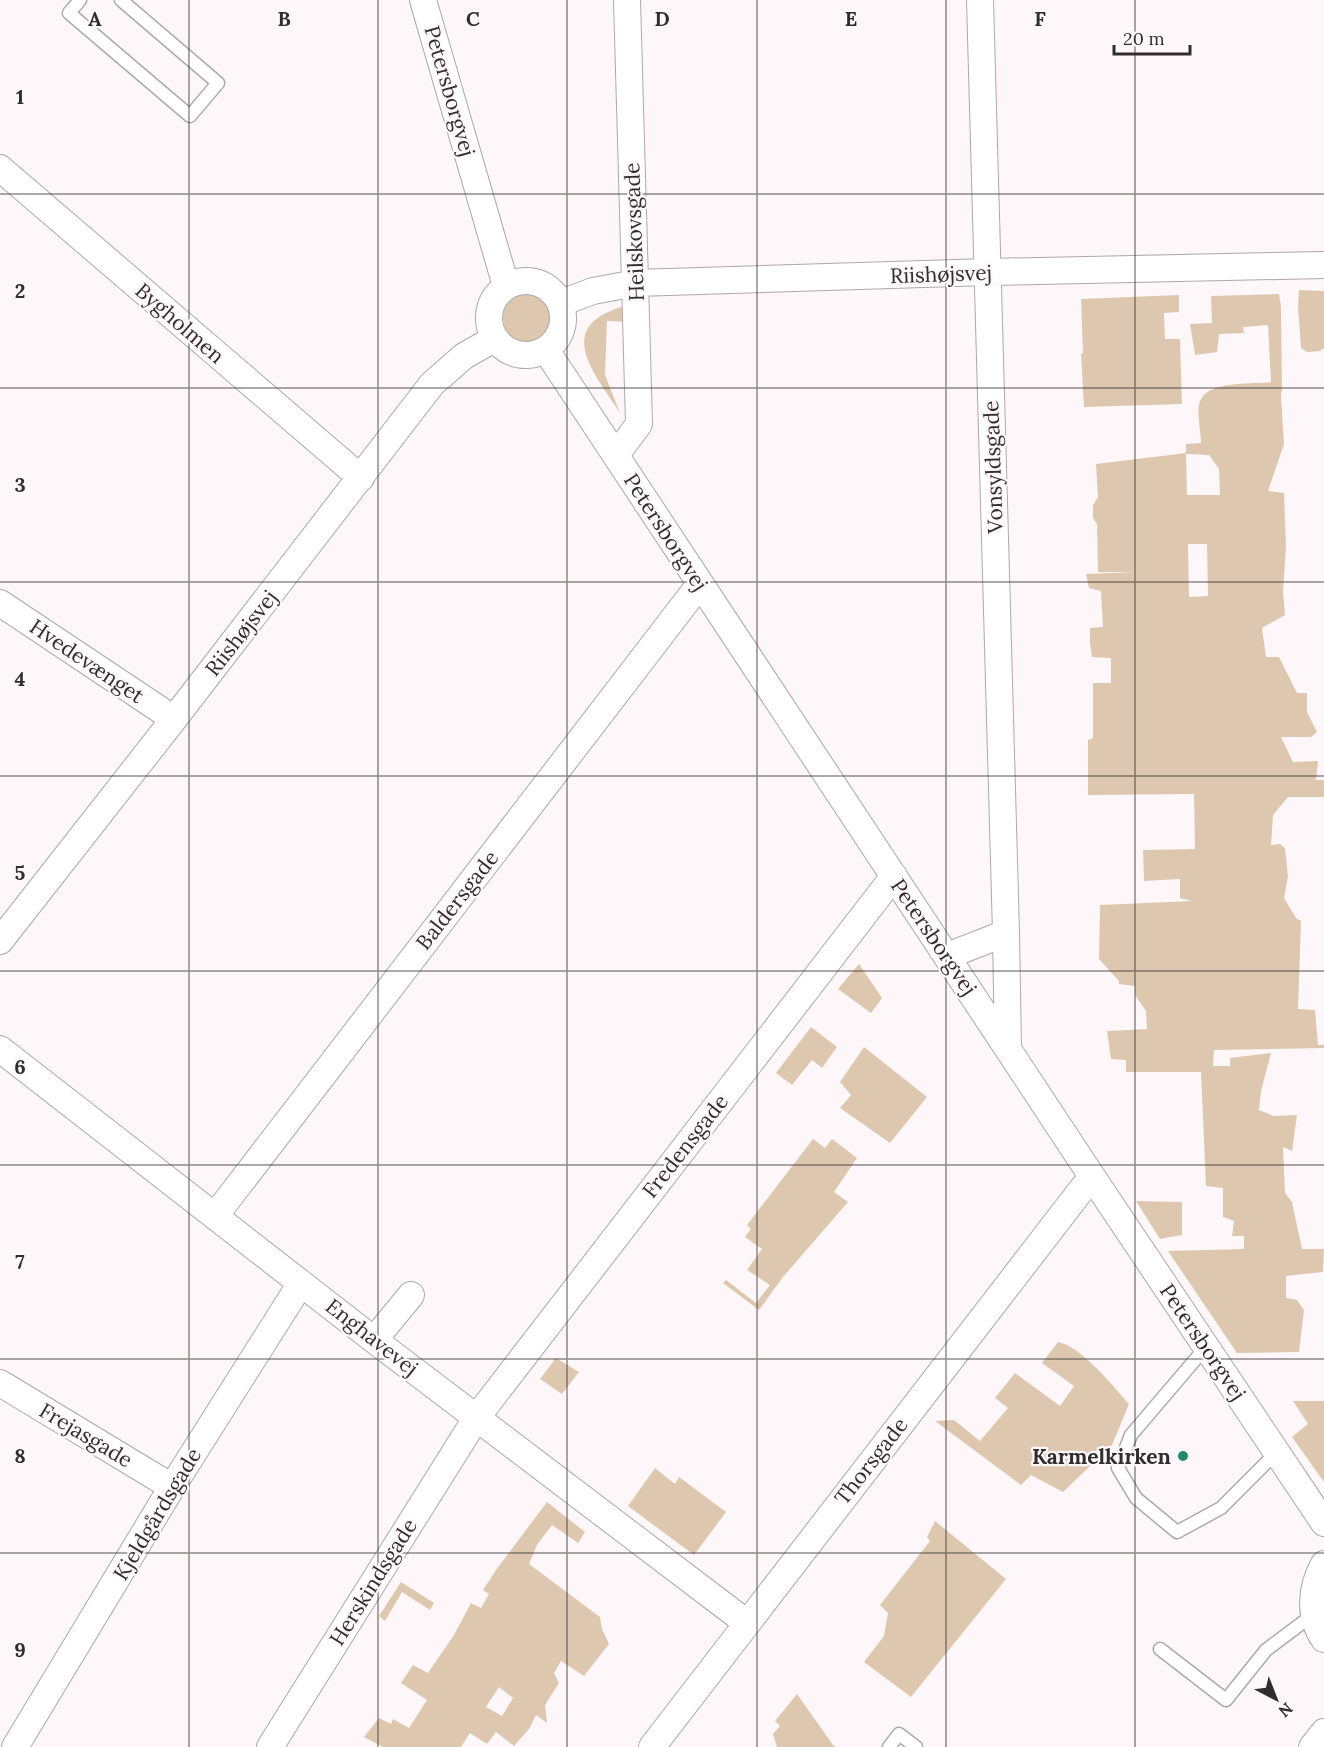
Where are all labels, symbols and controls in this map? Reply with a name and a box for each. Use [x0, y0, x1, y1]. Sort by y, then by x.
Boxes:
text: A [88, 6, 102, 31]
text: B [277, 6, 291, 31]
text: C [466, 6, 480, 31]
text: D [654, 6, 670, 31]
text: E [845, 6, 857, 31]
text: F [1034, 6, 1046, 31]
scale bar [1114, 18, 1190, 56]
street label: Petersborgvej [418, 22, 482, 160]
text: 20 m [1123, 27, 1165, 50]
text: 1 [16, 84, 24, 109]
street label: Heilskovsgade [618, 162, 650, 302]
street label: Riishøjsvej [889, 259, 993, 289]
street label: Bygholmen [130, 277, 230, 369]
text: 2 [15, 278, 25, 303]
street label: Vonsyldsgade [977, 400, 1009, 535]
street label: Petersborgvej [618, 468, 714, 596]
text: 3 [14, 472, 26, 497]
street label: Riishøjsvej [199, 584, 283, 682]
street label: Hvedevænget [25, 613, 150, 710]
text: 4 [15, 666, 26, 691]
street label: Baldersgade [410, 845, 504, 955]
text: 5 [15, 860, 26, 885]
street label: Petersborgvej [885, 874, 983, 1000]
text: 6 [14, 1054, 26, 1079]
street label: Fredensgade [636, 1089, 734, 1203]
text: 7 [15, 1249, 25, 1274]
street label: Petersborgvej [1154, 1279, 1252, 1405]
street label: Enghavevej [320, 1292, 424, 1382]
street label: Frejasgade [34, 1397, 138, 1473]
street label: Thorsgade [828, 1412, 914, 1510]
text: 8 [14, 1443, 26, 1468]
street label: Kjeldgårdsgade [107, 1443, 207, 1585]
place label: Karmelkirken [1032, 1443, 1171, 1470]
marker: Karmelkirken [1176, 1449, 1190, 1463]
street label: Herskindsgade [323, 1513, 423, 1651]
text: 9 [14, 1637, 26, 1662]
north arrow [1246, 1669, 1306, 1729]
text: N [1275, 1699, 1297, 1722]

